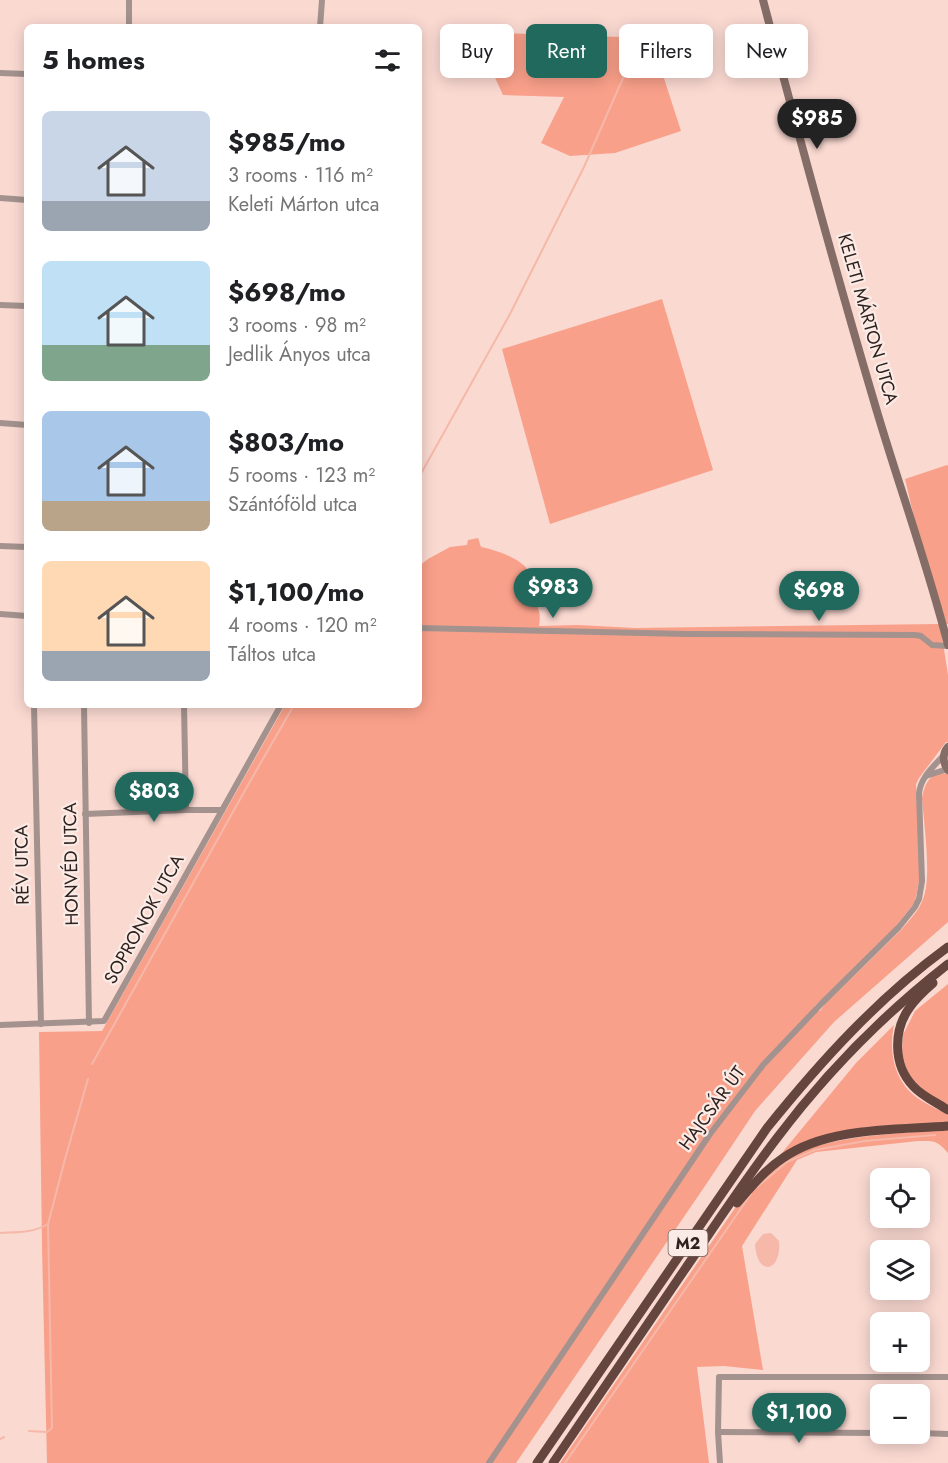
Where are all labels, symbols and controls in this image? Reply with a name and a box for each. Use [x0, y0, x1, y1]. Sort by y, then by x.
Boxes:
chip: Buy [440, 24, 514, 78]
chip: Rent [526, 24, 607, 78]
chip: Filters [619, 24, 713, 78]
chip: New [725, 24, 808, 78]
text: 5 homes [42, 41, 145, 79]
icon: filters [371, 44, 404, 77]
pin: $985 [781, 99, 853, 150]
text: $985 [791, 104, 843, 133]
text: $985/mo [228, 123, 345, 161]
icon: home [90, 135, 162, 207]
text: 3 rooms · 116 m² [228, 161, 373, 190]
text: Keleti Márton utca [228, 190, 379, 219]
street label: KELETI MÁRTON UTCA [831, 231, 905, 408]
text: $698/mo [228, 273, 346, 311]
icon: home [90, 285, 162, 357]
text: 3 rooms · 98 m² [228, 311, 366, 340]
text: Jedlik Ányos utca [228, 340, 371, 369]
text: $803/mo [228, 423, 344, 461]
icon: home [90, 435, 162, 507]
text: 5 rooms · 123 m² [228, 461, 375, 490]
text: Szántóföld utca [228, 490, 357, 519]
pin: $983 [517, 568, 589, 619]
pin: $698 [783, 571, 855, 622]
text: $1,100/mo [228, 573, 364, 611]
text: $983 [528, 573, 578, 602]
text: $698 [793, 576, 845, 605]
icon: home [90, 585, 162, 657]
text: 4 rooms · 120 m² [228, 611, 377, 640]
text: Táltos utca [228, 640, 316, 669]
pin: $803 [118, 772, 190, 823]
text: $803 [129, 777, 179, 806]
street label: HONVÉD UTCA [57, 802, 85, 926]
street label: RÉV UTCA [8, 825, 36, 905]
street label: SOPRONOK UTCA [98, 849, 190, 989]
street label: HAJCSÁR ÚT [673, 1060, 752, 1155]
map controls [870, 1168, 930, 1444]
button: locate [870, 1168, 930, 1228]
road number: M2 [668, 1230, 708, 1256]
button: layers [870, 1240, 930, 1300]
button: + [870, 1312, 930, 1372]
button: − [870, 1384, 930, 1444]
pin: $1,100 [750, 1393, 848, 1444]
text: $1,100 [766, 1398, 832, 1427]

